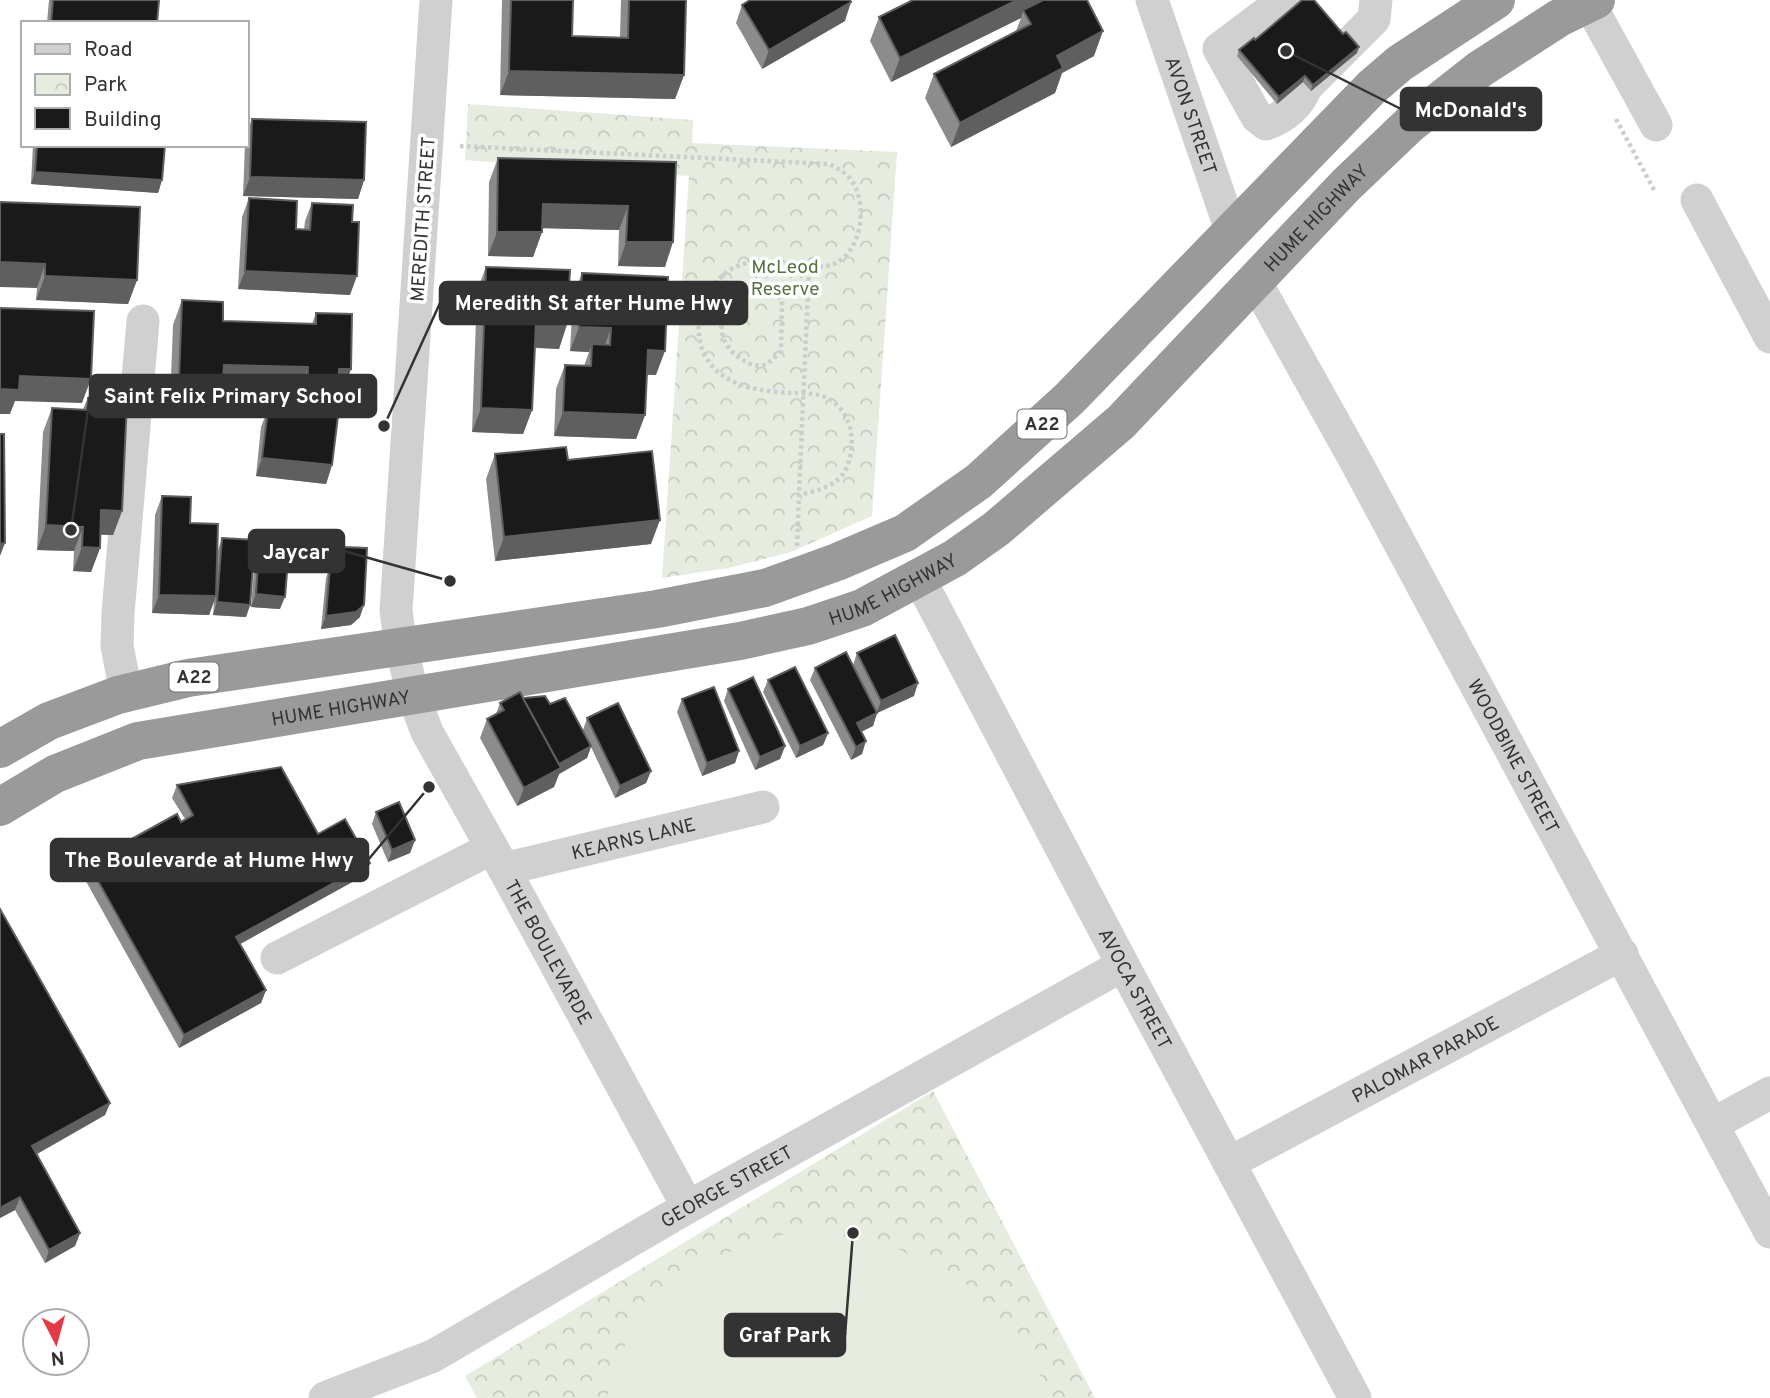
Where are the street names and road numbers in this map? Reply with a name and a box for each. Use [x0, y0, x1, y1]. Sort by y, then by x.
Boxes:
street label: AVON STREET [1158, 54, 1221, 178]
street label: MEREDITH STREET [406, 136, 442, 303]
street label: HUME HIGHWAY [1260, 160, 1374, 278]
road number: A22 [1018, 410, 1066, 438]
street label: HUME HIGHWAY [826, 549, 962, 632]
road number: A22 [170, 662, 218, 692]
street label: WOODBINE STREET [1461, 675, 1564, 838]
street label: HUME HIGHWAY [270, 686, 413, 733]
street label: KEARNS LANE [569, 814, 698, 866]
street label: THE BOULEVARDE [498, 876, 596, 1029]
street label: AVOCA STREET [1092, 925, 1176, 1054]
street label: PALOMAR PARADE [1348, 1012, 1504, 1109]
street label: GEORGE STREET [657, 1141, 798, 1234]

